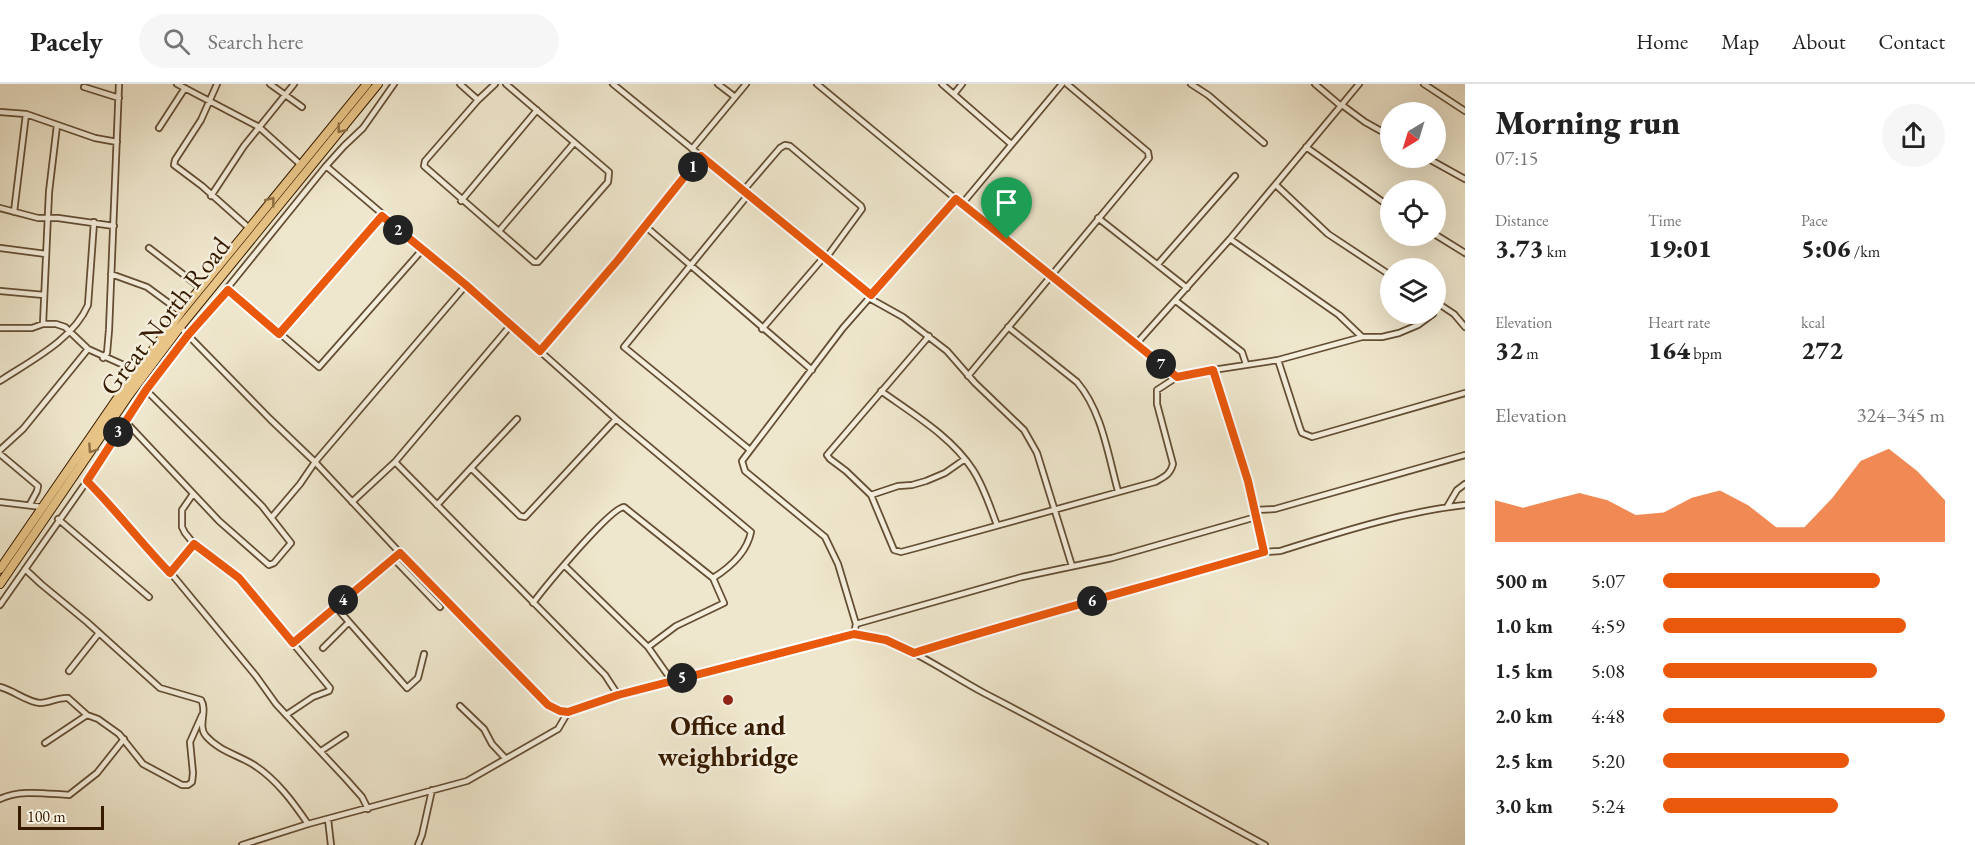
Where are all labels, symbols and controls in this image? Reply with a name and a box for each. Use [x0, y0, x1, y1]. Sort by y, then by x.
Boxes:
search box [139, 14, 559, 68]
text: Pacely [30, 23, 103, 59]
icon: search [160, 25, 193, 58]
text: Search here [208, 27, 303, 56]
text: Home [1636, 28, 1688, 55]
text: Map [1721, 28, 1759, 55]
text: About [1792, 28, 1845, 55]
text: Contact [1878, 28, 1945, 55]
text: Morning run [1495, 101, 1680, 144]
north arrow [1380, 102, 1446, 168]
map controls [1380, 102, 1446, 324]
button: share [1882, 104, 1945, 167]
one-way arrow [337, 122, 348, 133]
text: 07:15 [1495, 145, 1538, 171]
pin: 1 [678, 152, 708, 182]
text: 1 [689, 156, 697, 177]
pin [981, 177, 1032, 239]
button: locate [1380, 180, 1446, 246]
icon: arrive [990, 186, 1023, 219]
one-way arrow [263, 196, 274, 207]
text: Distance [1495, 210, 1548, 231]
text: Time [1648, 210, 1681, 231]
text: Pace [1801, 210, 1828, 231]
pin: 2 [383, 215, 413, 245]
text: 2 [394, 219, 402, 240]
street label: Great North Road [92, 229, 238, 402]
text: 3.73 [1495, 231, 1544, 265]
text: 19:01 [1648, 231, 1712, 265]
text: 5:06 [1801, 231, 1851, 265]
text: km [1544, 241, 1567, 262]
text: /km [1851, 241, 1880, 262]
button: layers [1380, 258, 1446, 324]
text: Elevation [1495, 312, 1553, 333]
text: Heart rate [1648, 312, 1710, 333]
text: kcal [1801, 312, 1825, 333]
text: 32 [1495, 333, 1523, 367]
text: 164 [1648, 333, 1690, 367]
text: 272 [1801, 333, 1843, 367]
text: m [1523, 343, 1539, 364]
text: bpm [1690, 343, 1722, 364]
pin: 7 [1146, 349, 1176, 379]
text: 7 [1157, 353, 1165, 374]
text: Elevation [1495, 402, 1567, 428]
text: 324–345 m [1857, 402, 1945, 428]
pin: 3 [103, 417, 133, 447]
text: 3 [114, 421, 122, 442]
one-way arrow [88, 442, 99, 453]
text: 500 m [1495, 568, 1548, 594]
text: 5:07 [1591, 568, 1625, 594]
pin: 4 [328, 585, 358, 615]
pin: 6 [1077, 586, 1107, 616]
text: 4 [339, 589, 347, 610]
text: 6 [1088, 590, 1096, 611]
text: 1.0 km [1495, 613, 1553, 639]
text: 4:59 [1591, 613, 1625, 639]
text: 1.5 km [1495, 658, 1553, 684]
text: 5:08 [1591, 658, 1625, 684]
pin: 5 [667, 663, 697, 693]
text: 5 [678, 667, 686, 688]
marker: Office and weighbridge [721, 693, 735, 707]
text: 2.0 km [1495, 703, 1553, 729]
text: 4:48 [1591, 703, 1625, 729]
place label: Office and weighbridge [658, 708, 798, 774]
text: 2.5 km [1495, 748, 1553, 774]
text: 5:20 [1591, 748, 1625, 774]
text: 3.0 km [1495, 793, 1553, 819]
text: 5:24 [1591, 793, 1625, 819]
scale bar [18, 803, 104, 830]
text: 100 m [27, 806, 66, 827]

